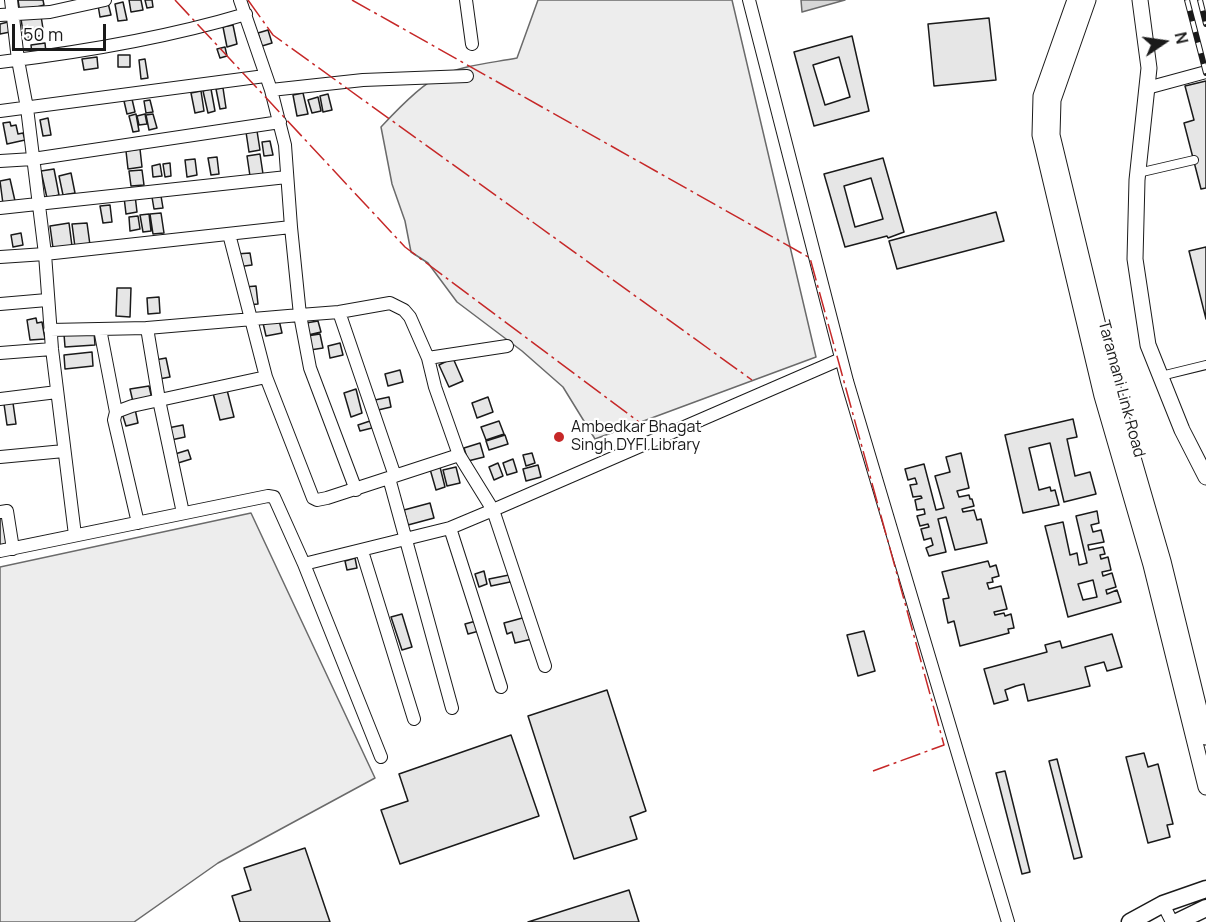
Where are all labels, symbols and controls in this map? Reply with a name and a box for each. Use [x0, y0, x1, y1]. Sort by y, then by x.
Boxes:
scale bar [15, 12, 110, 50]
north arrow [1134, 12, 1194, 72]
text: 50 m [23, 22, 63, 46]
text: N [1170, 30, 1194, 46]
street label: Taramani Link Road [1093, 318, 1149, 460]
place label: Ambedkar Bhagat Singh DYFI Library [571, 418, 702, 456]
marker: Ambedkar Bhagat Singh DYFI Library [552, 430, 566, 444]

